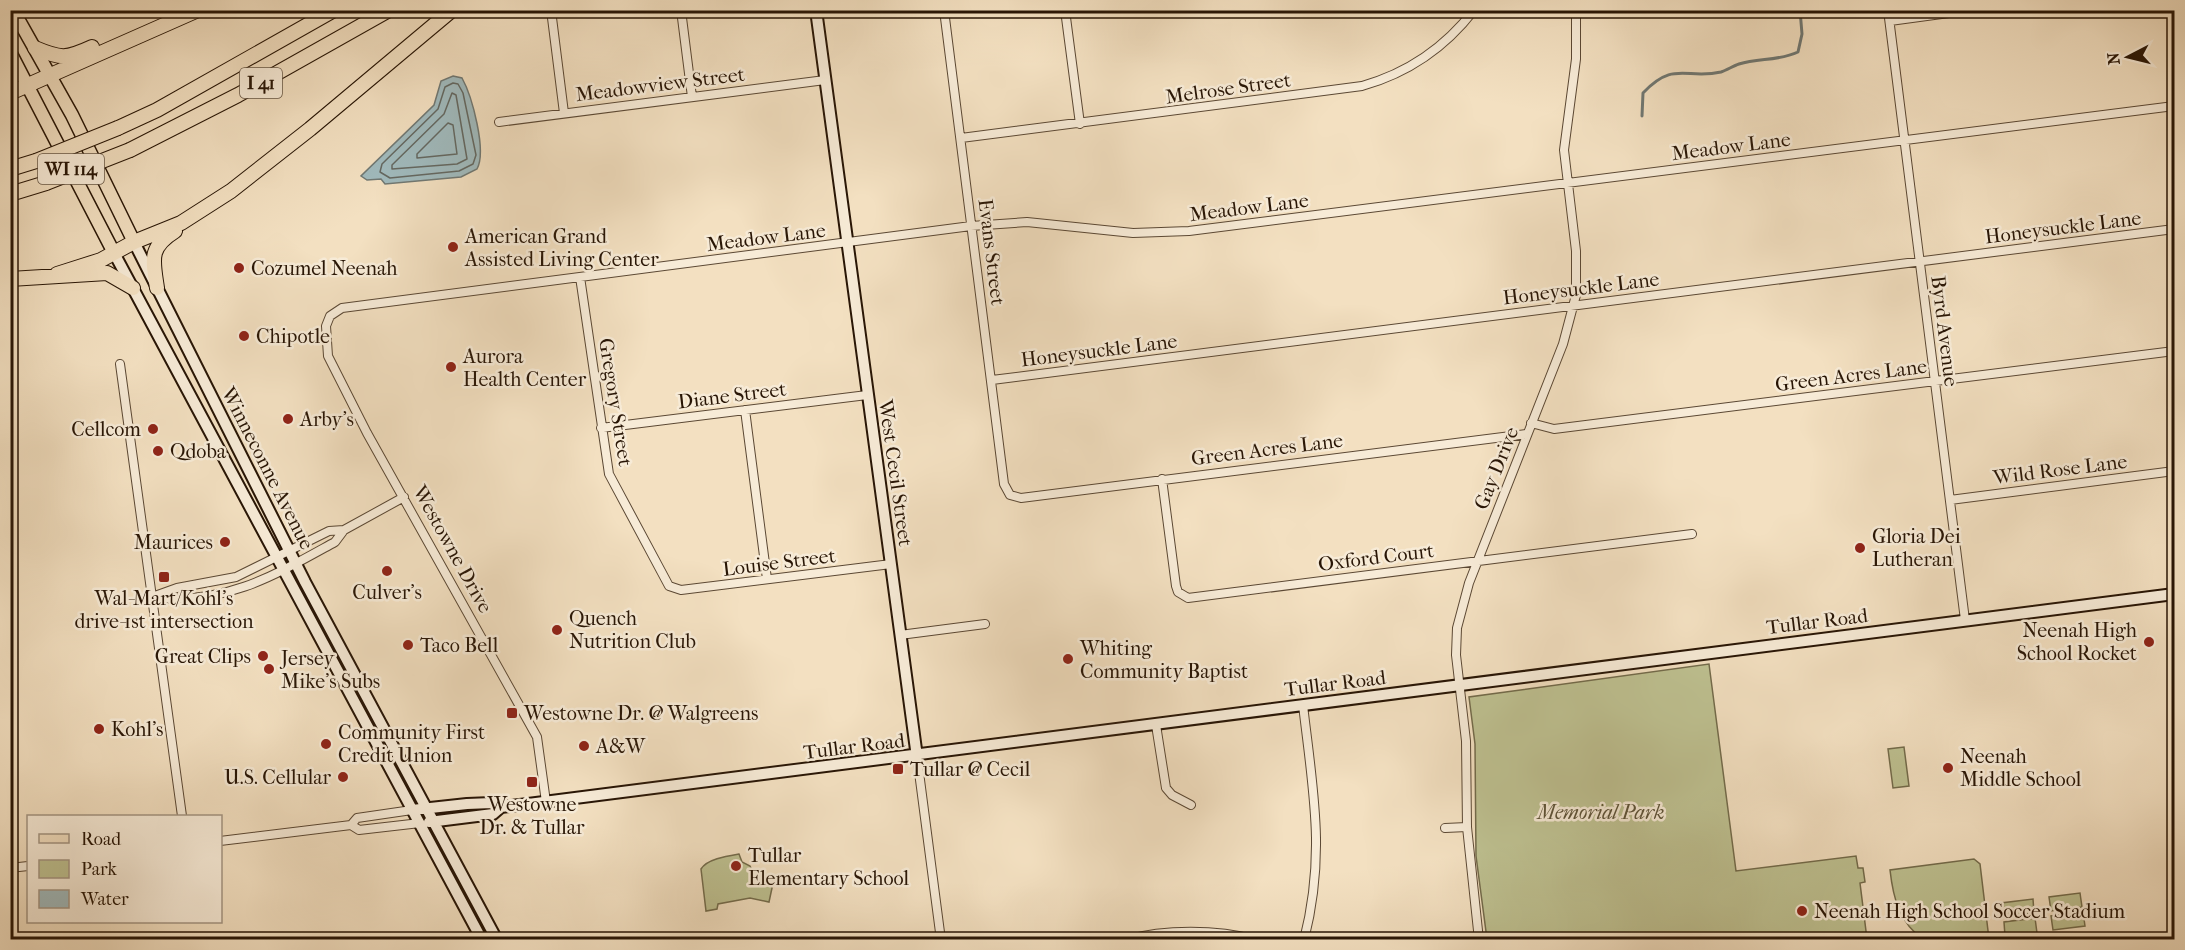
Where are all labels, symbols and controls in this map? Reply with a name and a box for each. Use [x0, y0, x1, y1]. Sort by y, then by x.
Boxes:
north arrow [2098, 27, 2158, 87]
text: N [2103, 51, 2124, 66]
street label: Meadowview Street [574, 63, 746, 106]
road number: I 41 [240, 68, 282, 98]
street label: Melrose Street [1164, 68, 1292, 109]
street label: Meadow Lane [1670, 128, 1792, 165]
road number: WI 114 [38, 154, 104, 184]
street label: Meadow Lane [1188, 189, 1310, 226]
street label: Evans Street [974, 198, 1009, 307]
street label: Honeysuckle Lane [1984, 206, 2143, 248]
street label: Meadow Lane [705, 219, 827, 256]
place label: American Grand Assisted Living Center [464, 225, 659, 271]
marker: American Grand Assisted Living Center [446, 240, 460, 254]
place label: Cozumel Neenah [251, 257, 398, 280]
marker: Cozumel Neenah [232, 261, 246, 275]
street label: Honeysuckle Lane [1502, 267, 1661, 309]
street label: Byrd Avenue [1926, 274, 1963, 388]
place label: Chipotle [256, 325, 330, 348]
marker: Chipotle [237, 329, 251, 343]
street label: Honeysuckle Lane [1020, 329, 1179, 371]
street label: Gregory Street [594, 336, 637, 468]
place label: Aurora Health Center [462, 345, 587, 391]
street label: Green Acres Lane [1774, 355, 1928, 396]
marker: Aurora Health Center [444, 360, 458, 374]
street label: Diane Street [677, 377, 788, 414]
street label: Winneconne Avenue [216, 382, 319, 553]
street label: West Cecil Street [874, 397, 917, 548]
place label: Arby's [299, 408, 354, 431]
marker: Arby's [281, 412, 295, 426]
place label: Cellcom [71, 418, 141, 441]
marker: Cellcom [146, 422, 160, 436]
street label: Gay Drive [1470, 424, 1523, 513]
street label: Green Acres Lane [1190, 429, 1344, 470]
place label: Qdoba [170, 440, 227, 463]
marker: Qdoba [151, 444, 165, 458]
street label: Wild Rose Lane [1991, 450, 2128, 489]
street label: Westowne Drive [408, 481, 497, 617]
place label: Gloria Dei Lutheran [1872, 525, 1961, 571]
place label: Maurices [134, 531, 213, 554]
marker: Maurices [218, 535, 232, 549]
street label: Oxford Court [1317, 539, 1435, 576]
marker: Gloria Dei Lutheran [1853, 541, 1867, 555]
street label: Louise Street [721, 544, 837, 581]
marker: Culver's [380, 564, 394, 578]
marker: Wal-Mart/Kohl's drive-1st intersection [157, 570, 171, 584]
place label: Culver's [352, 581, 422, 604]
place label: Wal-Mart/Kohl's drive-1st intersection [74, 587, 254, 633]
street label: Tullar Road [1765, 604, 1870, 639]
place label: Quench Nutrition Club [569, 607, 696, 653]
place label: Neenah High School Rocket [2017, 619, 2138, 665]
marker: Quench Nutrition Club [550, 623, 564, 637]
place label: Taco Bell [420, 634, 499, 657]
marker: Neenah High School Rocket [2142, 635, 2156, 649]
place label: Whiting Community Baptist [1079, 637, 1248, 683]
marker: Taco Bell [401, 638, 415, 652]
place label: Great Clips [155, 645, 251, 668]
place label: Jersey Mike's Subs [279, 647, 380, 693]
marker: Great Clips [256, 649, 270, 663]
marker: Whiting Community Baptist [1061, 652, 1075, 666]
marker: Jersey Mike's Subs [262, 662, 276, 676]
street label: Tullar Road [1283, 666, 1388, 701]
place label: Westowne Dr. @ Walgreens [523, 702, 758, 725]
marker: Westowne Dr. @ Walgreens [505, 706, 519, 720]
place label: Kohl's [111, 718, 163, 741]
place label: Community First Credit Union [338, 721, 485, 767]
marker: Kohl's [92, 722, 106, 736]
street label: Tullar Road [802, 729, 907, 764]
place label: A&W [595, 735, 646, 758]
marker: Community First Credit Union [319, 737, 333, 751]
marker: A&W [577, 739, 591, 753]
place label: Neenah Middle School [1960, 745, 2082, 791]
place label: Tullar @ Cecil [910, 758, 1031, 781]
marker: Neenah Middle School [1941, 761, 1955, 775]
marker: Tullar @ Cecil [891, 762, 905, 776]
place label: U.S. Cellular [224, 766, 331, 789]
marker: U.S. Cellular [336, 770, 350, 784]
marker: Westowne Dr. & Tullar [525, 775, 539, 789]
place label: Westowne Dr. & Tullar [479, 793, 585, 839]
park label: Memorial Park [1536, 801, 1664, 824]
legend [27, 815, 222, 923]
text: Road [81, 829, 121, 850]
place label: Tullar Elementary School [748, 844, 910, 890]
text: Park [81, 859, 118, 880]
marker: Tullar Elementary School [729, 859, 743, 873]
text: Water [80, 889, 129, 910]
place label: Neenah High School Soccer Stadium [1814, 900, 2125, 923]
marker: Neenah High School Soccer Stadium [1795, 904, 1809, 918]

